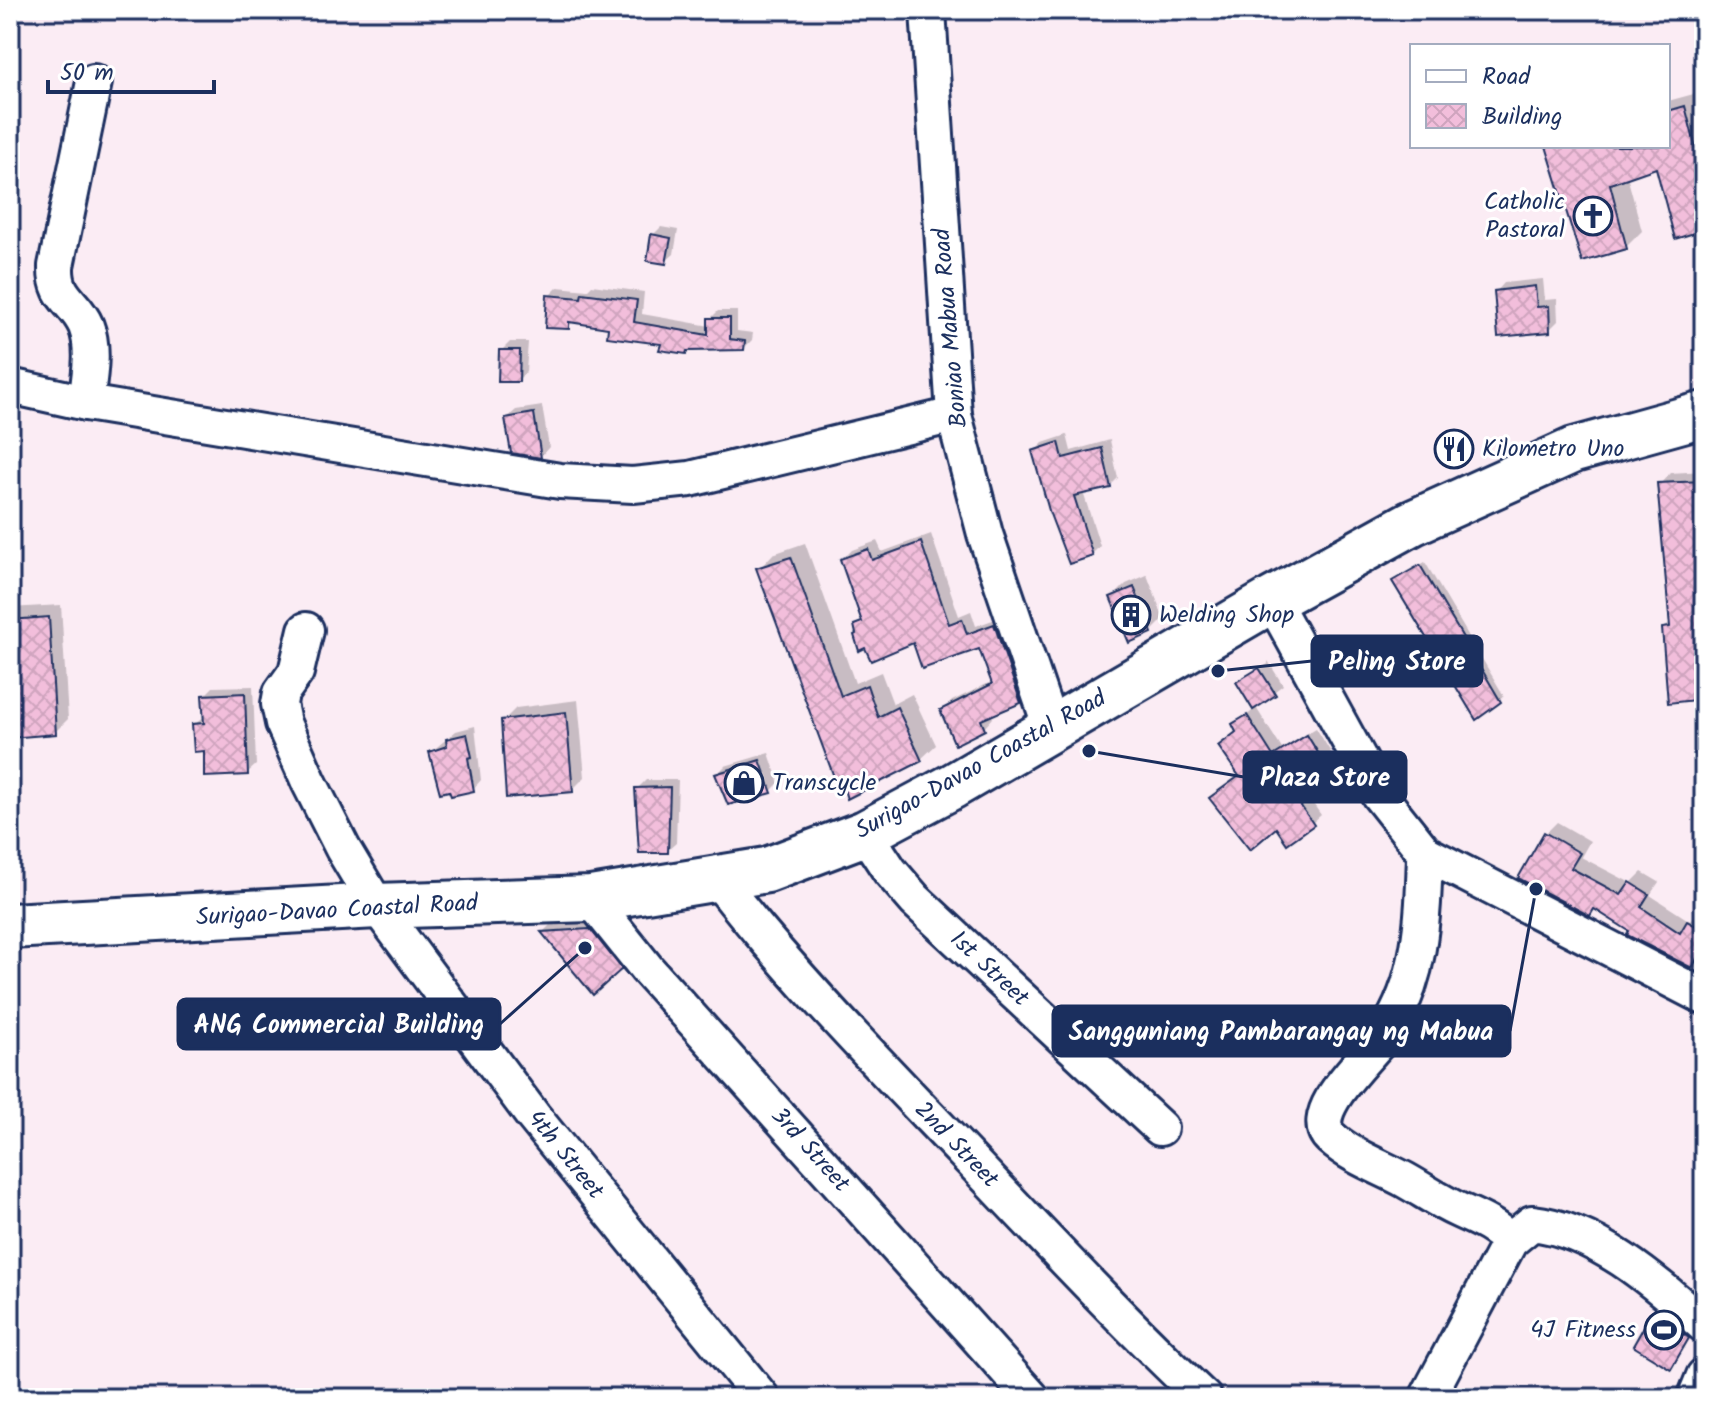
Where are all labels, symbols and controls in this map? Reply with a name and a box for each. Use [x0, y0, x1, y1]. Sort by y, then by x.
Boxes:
scale bar [48, 44, 214, 94]
legend [1410, 44, 1670, 148]
text: 50 m [60, 54, 114, 93]
text: Road [1482, 58, 1531, 97]
text: Building [1482, 98, 1562, 137]
place label: Catholic Pastoral [1484, 183, 1565, 250]
church icon: Catholic Pastoral [1572, 195, 1614, 237]
street label: Boniao Mabua Road [923, 226, 979, 429]
restaurant icon: Kilometro Uno [1433, 428, 1475, 470]
place label: Kilometro Uno [1482, 430, 1624, 469]
building icon: Welding Shop [1110, 594, 1152, 636]
place label: Welding Shop [1159, 596, 1294, 635]
callout: Peling Store [1312, 636, 1482, 686]
text: Peling Store [1328, 642, 1466, 684]
street label: Surigao-Davao Coastal Road [848, 679, 1115, 850]
callout: Plaza Store [1244, 752, 1406, 802]
text: Plaza Store [1260, 758, 1390, 800]
shop icon: Transcycle [723, 762, 765, 804]
place label: Transcycle [772, 764, 877, 803]
street label: Surigao-Davao Coastal Road [195, 884, 480, 938]
street label: 1st Street [940, 921, 1038, 1017]
callout: ANG Commercial Building [178, 999, 500, 1049]
text: ANG Commercial Building [194, 1005, 484, 1047]
callout: Sangguniang Pambarangay ng Mabua [1053, 1006, 1510, 1056]
text: Sangguniang Pambarangay ng Mabua [1069, 1012, 1493, 1054]
street label: 2nd Street [904, 1092, 1008, 1198]
street label: 3rd Street [761, 1098, 860, 1202]
street label: 4th Street [517, 1102, 614, 1209]
sports icon: 4J Fitness [1643, 1309, 1685, 1351]
place label: 4J Fitness [1530, 1311, 1636, 1350]

